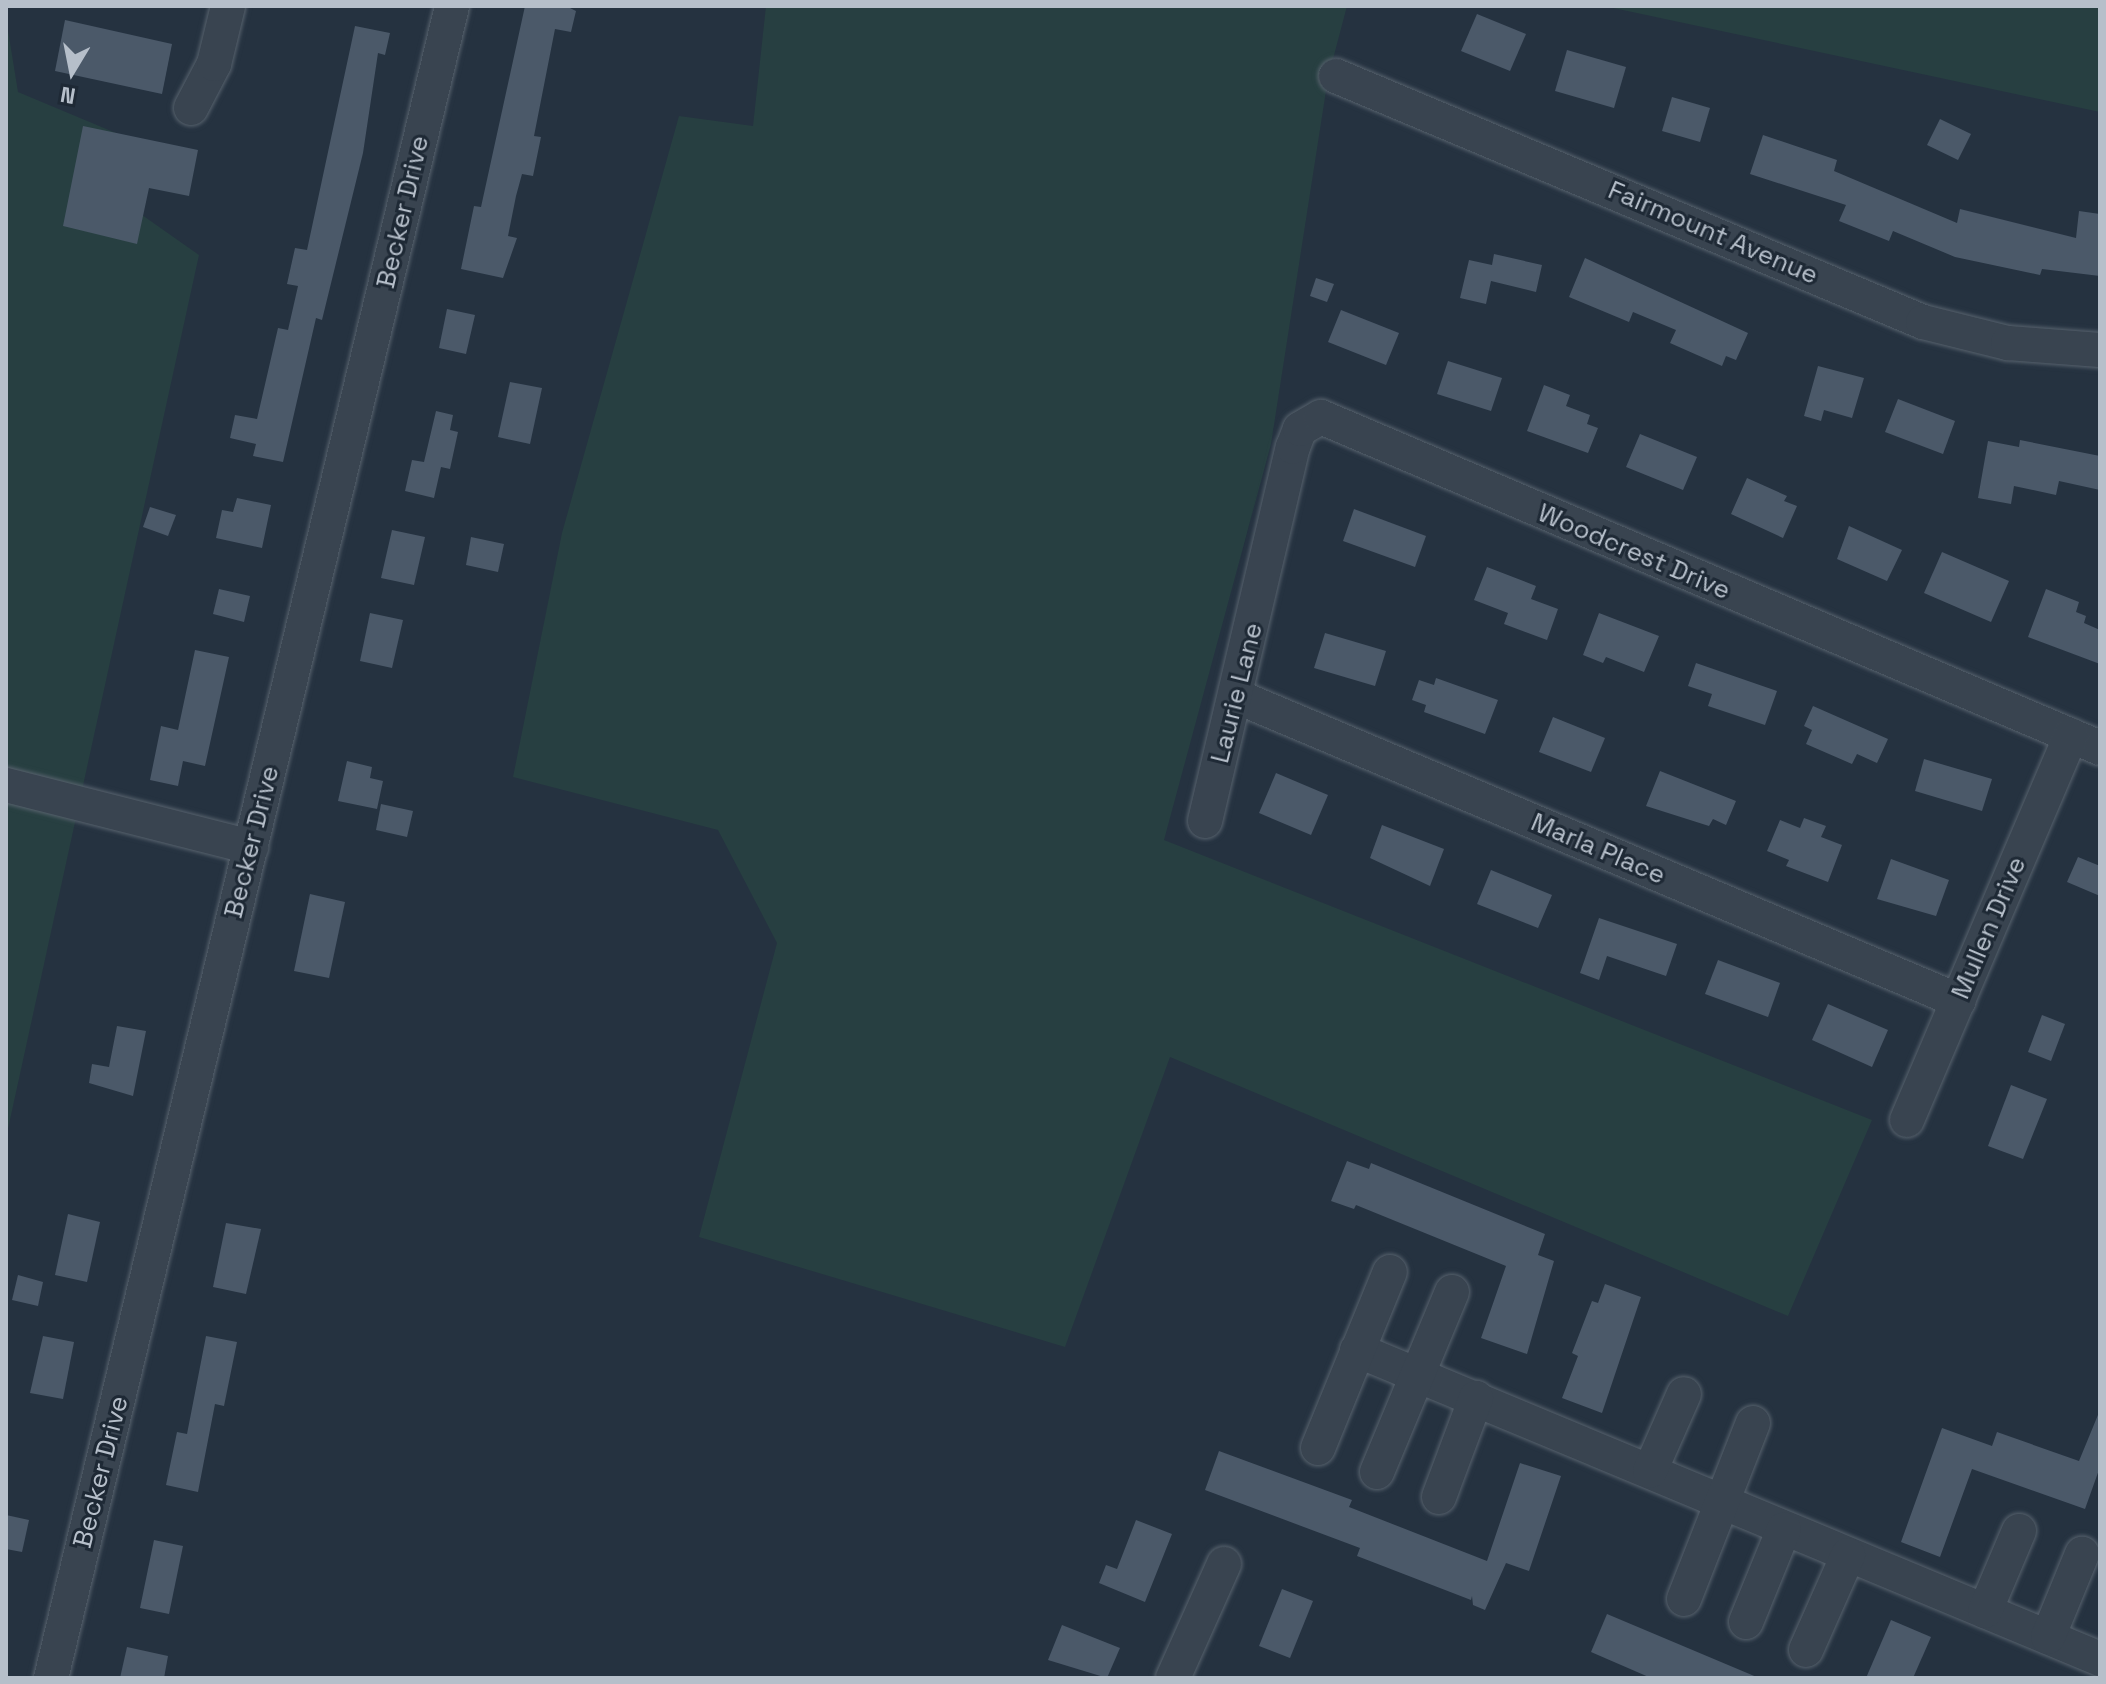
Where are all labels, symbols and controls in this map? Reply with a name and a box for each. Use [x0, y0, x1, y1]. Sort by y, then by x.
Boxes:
north arrow [32, 32, 112, 112]
text: N [58, 81, 78, 111]
street label: Becker Drive [370, 133, 436, 291]
street label: Fairmount Avenue [1603, 175, 1823, 291]
street label: Woodcrest Drive [1533, 497, 1735, 607]
street label: Laurie Lane [1205, 620, 1269, 766]
street label: Becker Drive [218, 763, 286, 921]
street label: Marla Place [1526, 807, 1670, 891]
street label: Mullen Drive [1945, 852, 2033, 1004]
street label: Becker Drive [67, 1393, 135, 1551]

